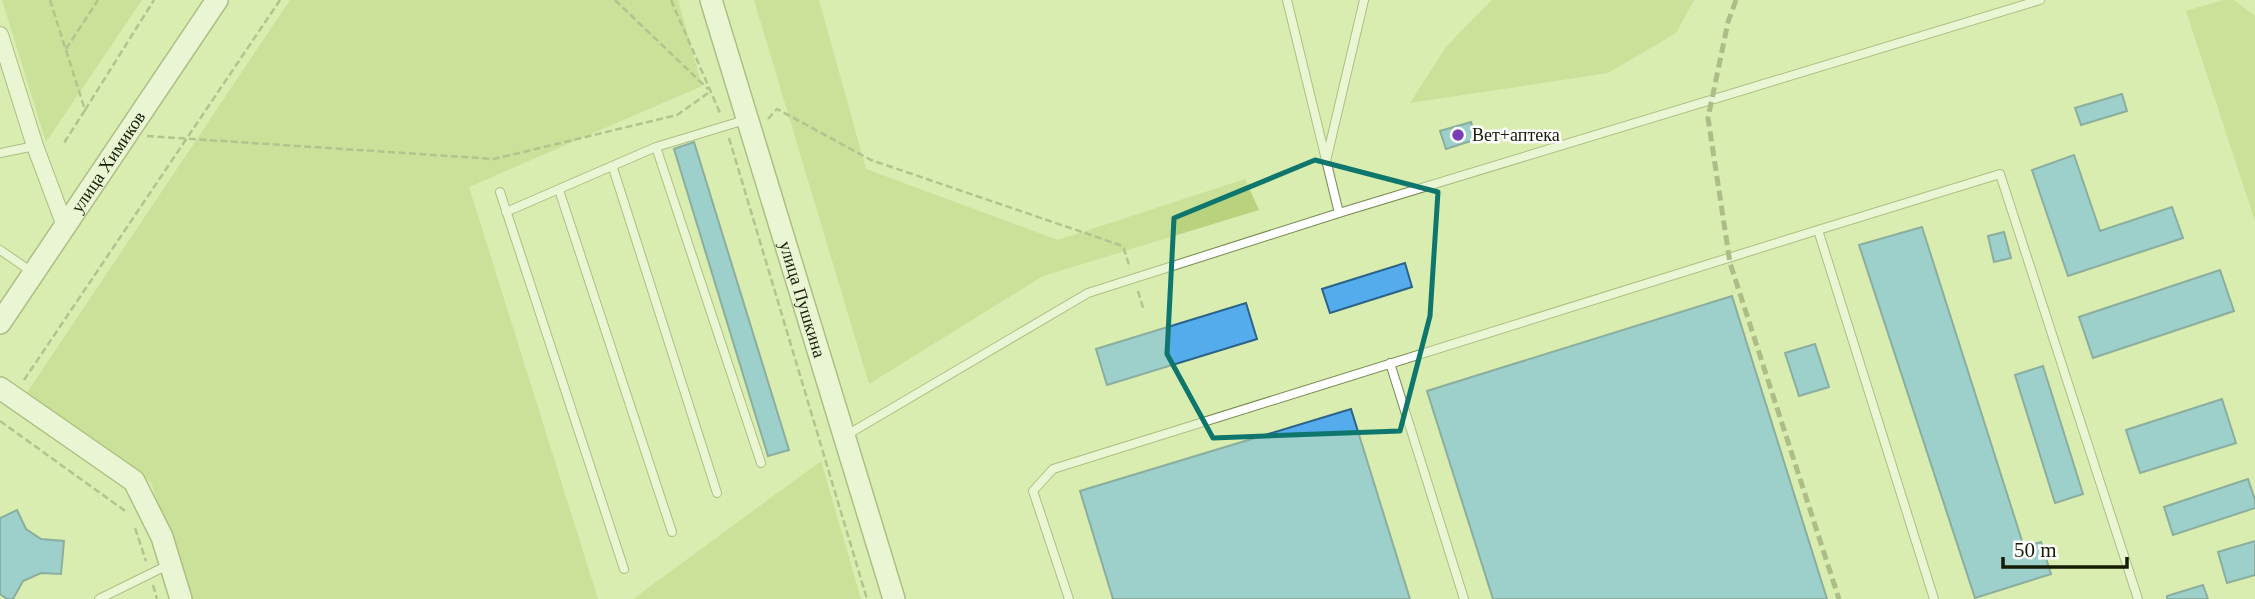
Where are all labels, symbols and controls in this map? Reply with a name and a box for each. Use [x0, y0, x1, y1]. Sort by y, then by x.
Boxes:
street label: улица Химиков [67, 107, 149, 217]
place label: Вет+аптека [1472, 125, 1560, 145]
marker: Вет+аптека [1450, 127, 1466, 143]
street label: улица Пушкина [775, 239, 830, 360]
scale bar [2003, 526, 2127, 570]
text: 50 m [2014, 538, 2057, 562]

